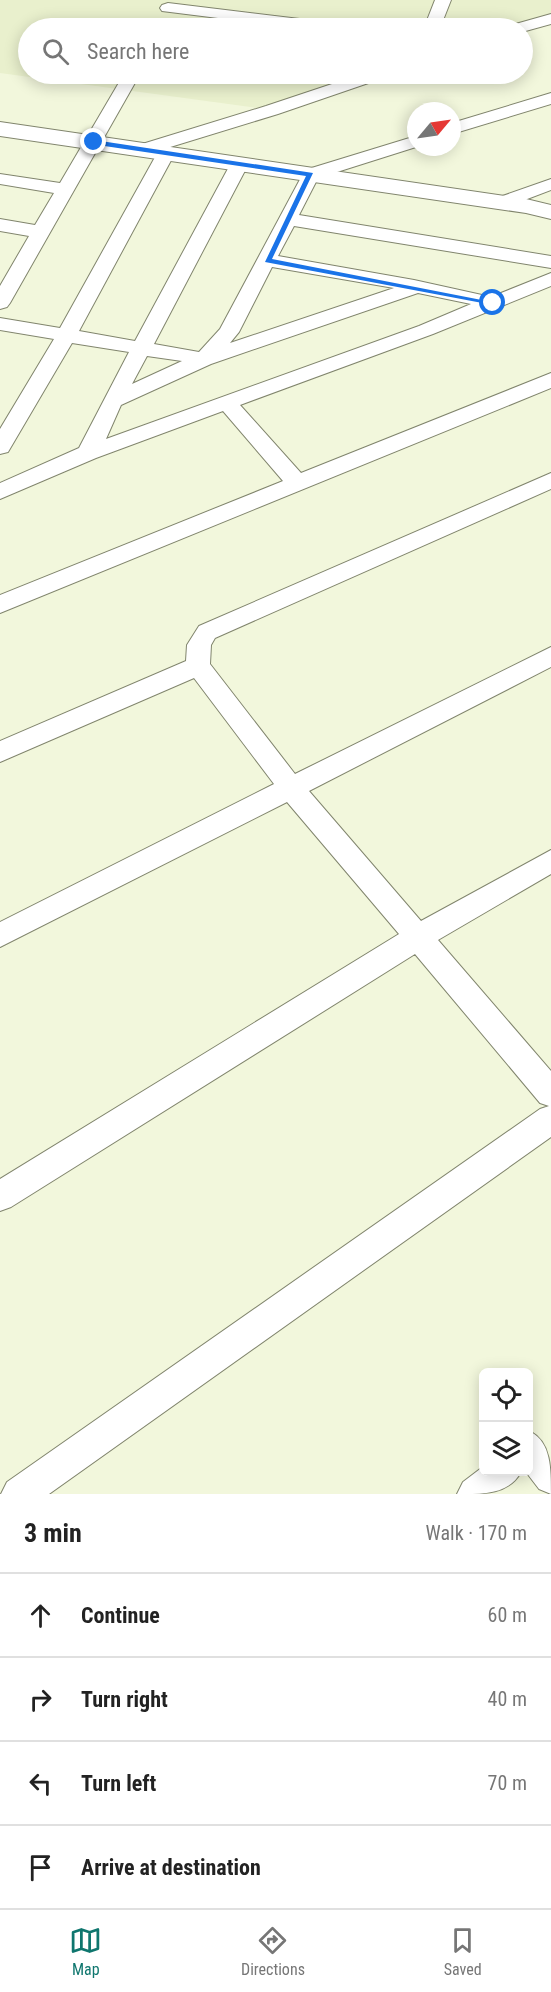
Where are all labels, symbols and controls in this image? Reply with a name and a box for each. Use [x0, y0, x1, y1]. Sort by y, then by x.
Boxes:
search box [18, 18, 533, 84]
icon: search [39, 35, 72, 68]
text: Search here [87, 39, 189, 64]
north arrow [407, 102, 461, 156]
route end [80, 128, 106, 154]
route start [479, 289, 505, 315]
map controls [479, 1368, 533, 1476]
button: locate [479, 1368, 533, 1422]
button: layers [479, 1422, 533, 1476]
text: 3 min [24, 1518, 82, 1548]
text: Walk · 170 m [426, 1521, 527, 1545]
icon: ahead [24, 1599, 57, 1632]
text: Continue [81, 1603, 160, 1628]
text: 60 m [488, 1603, 527, 1627]
icon: right [24, 1683, 57, 1716]
text: Turn right [81, 1687, 168, 1712]
text: 40 m [488, 1687, 527, 1711]
icon: left [24, 1767, 57, 1800]
text: Turn left [81, 1771, 156, 1796]
text: 70 m [488, 1771, 527, 1795]
icon: arrive [24, 1851, 57, 1884]
text: Arrive at destination [81, 1855, 261, 1880]
tab: Map [69, 1924, 102, 1979]
tab: Directions [241, 1924, 305, 1979]
tab: Saved [444, 1924, 482, 1979]

